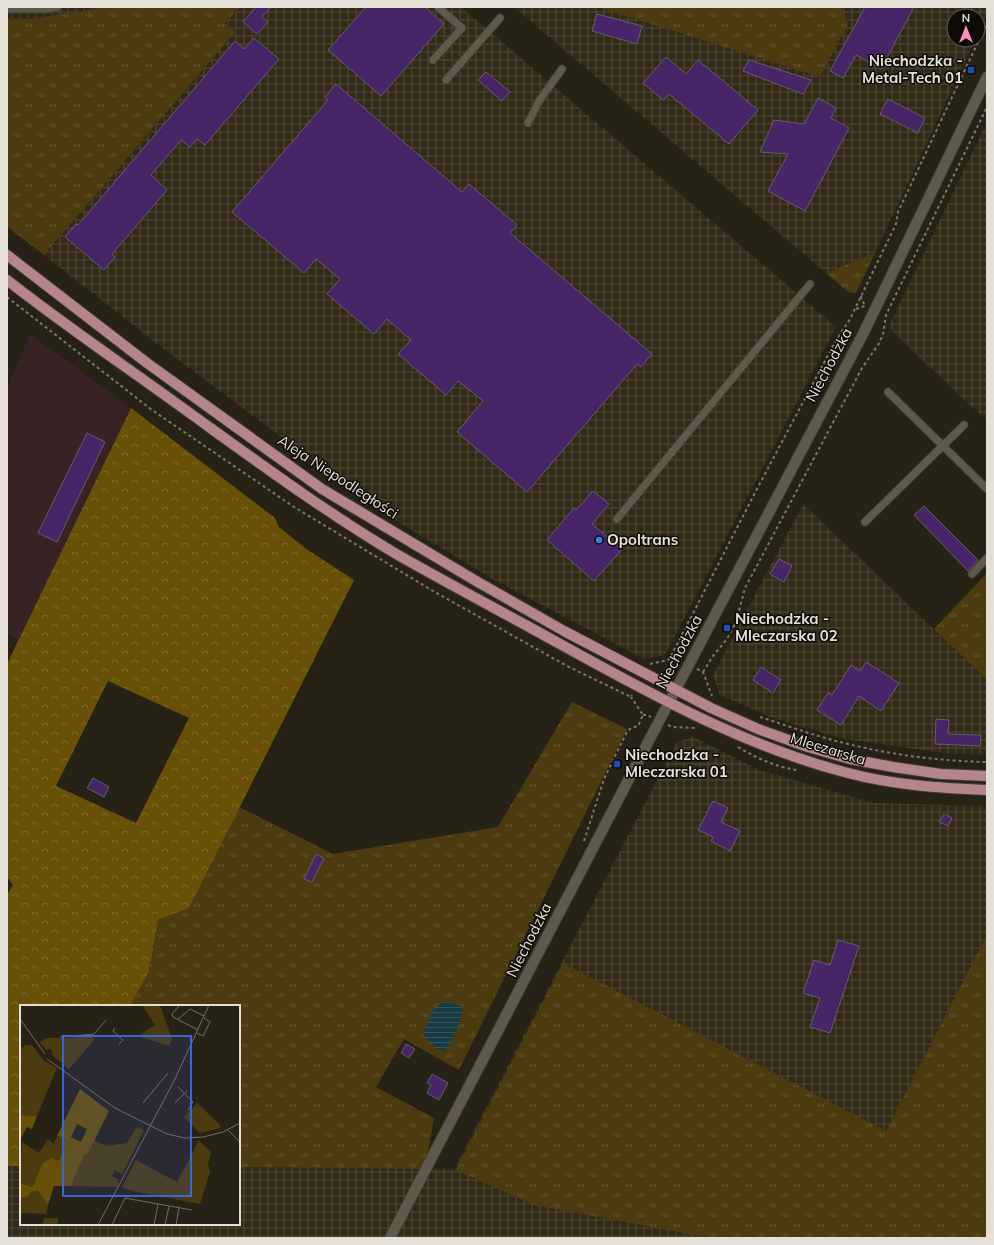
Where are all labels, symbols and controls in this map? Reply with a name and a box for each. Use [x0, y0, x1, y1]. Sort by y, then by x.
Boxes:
north arrow [946, 8, 986, 48]
text: N [962, 11, 970, 25]
place label: Niechodzka - Metal-Tech 01 [862, 51, 963, 87]
marker: Niechodzka - Metal-Tech 01 [966, 65, 976, 75]
street label: Niechodzka [801, 324, 856, 405]
street label: Aleja Niepodległości [274, 430, 402, 523]
place label: Opoltrans [607, 530, 678, 549]
marker: Opoltrans [594, 535, 604, 545]
place label: Niechodzka - Mleczarska 02 [735, 609, 838, 645]
street label: Niechodzka [651, 611, 706, 692]
marker: Niechodzka - Mleczarska 02 [722, 623, 732, 633]
street label: Mleczarska [788, 728, 868, 769]
place label: Niechodzka - Mleczarska 01 [625, 745, 728, 781]
marker: Niechodzka - Mleczarska 01 [612, 759, 622, 769]
street label: Niechodzka [502, 899, 555, 980]
inset map [20, 1005, 240, 1225]

